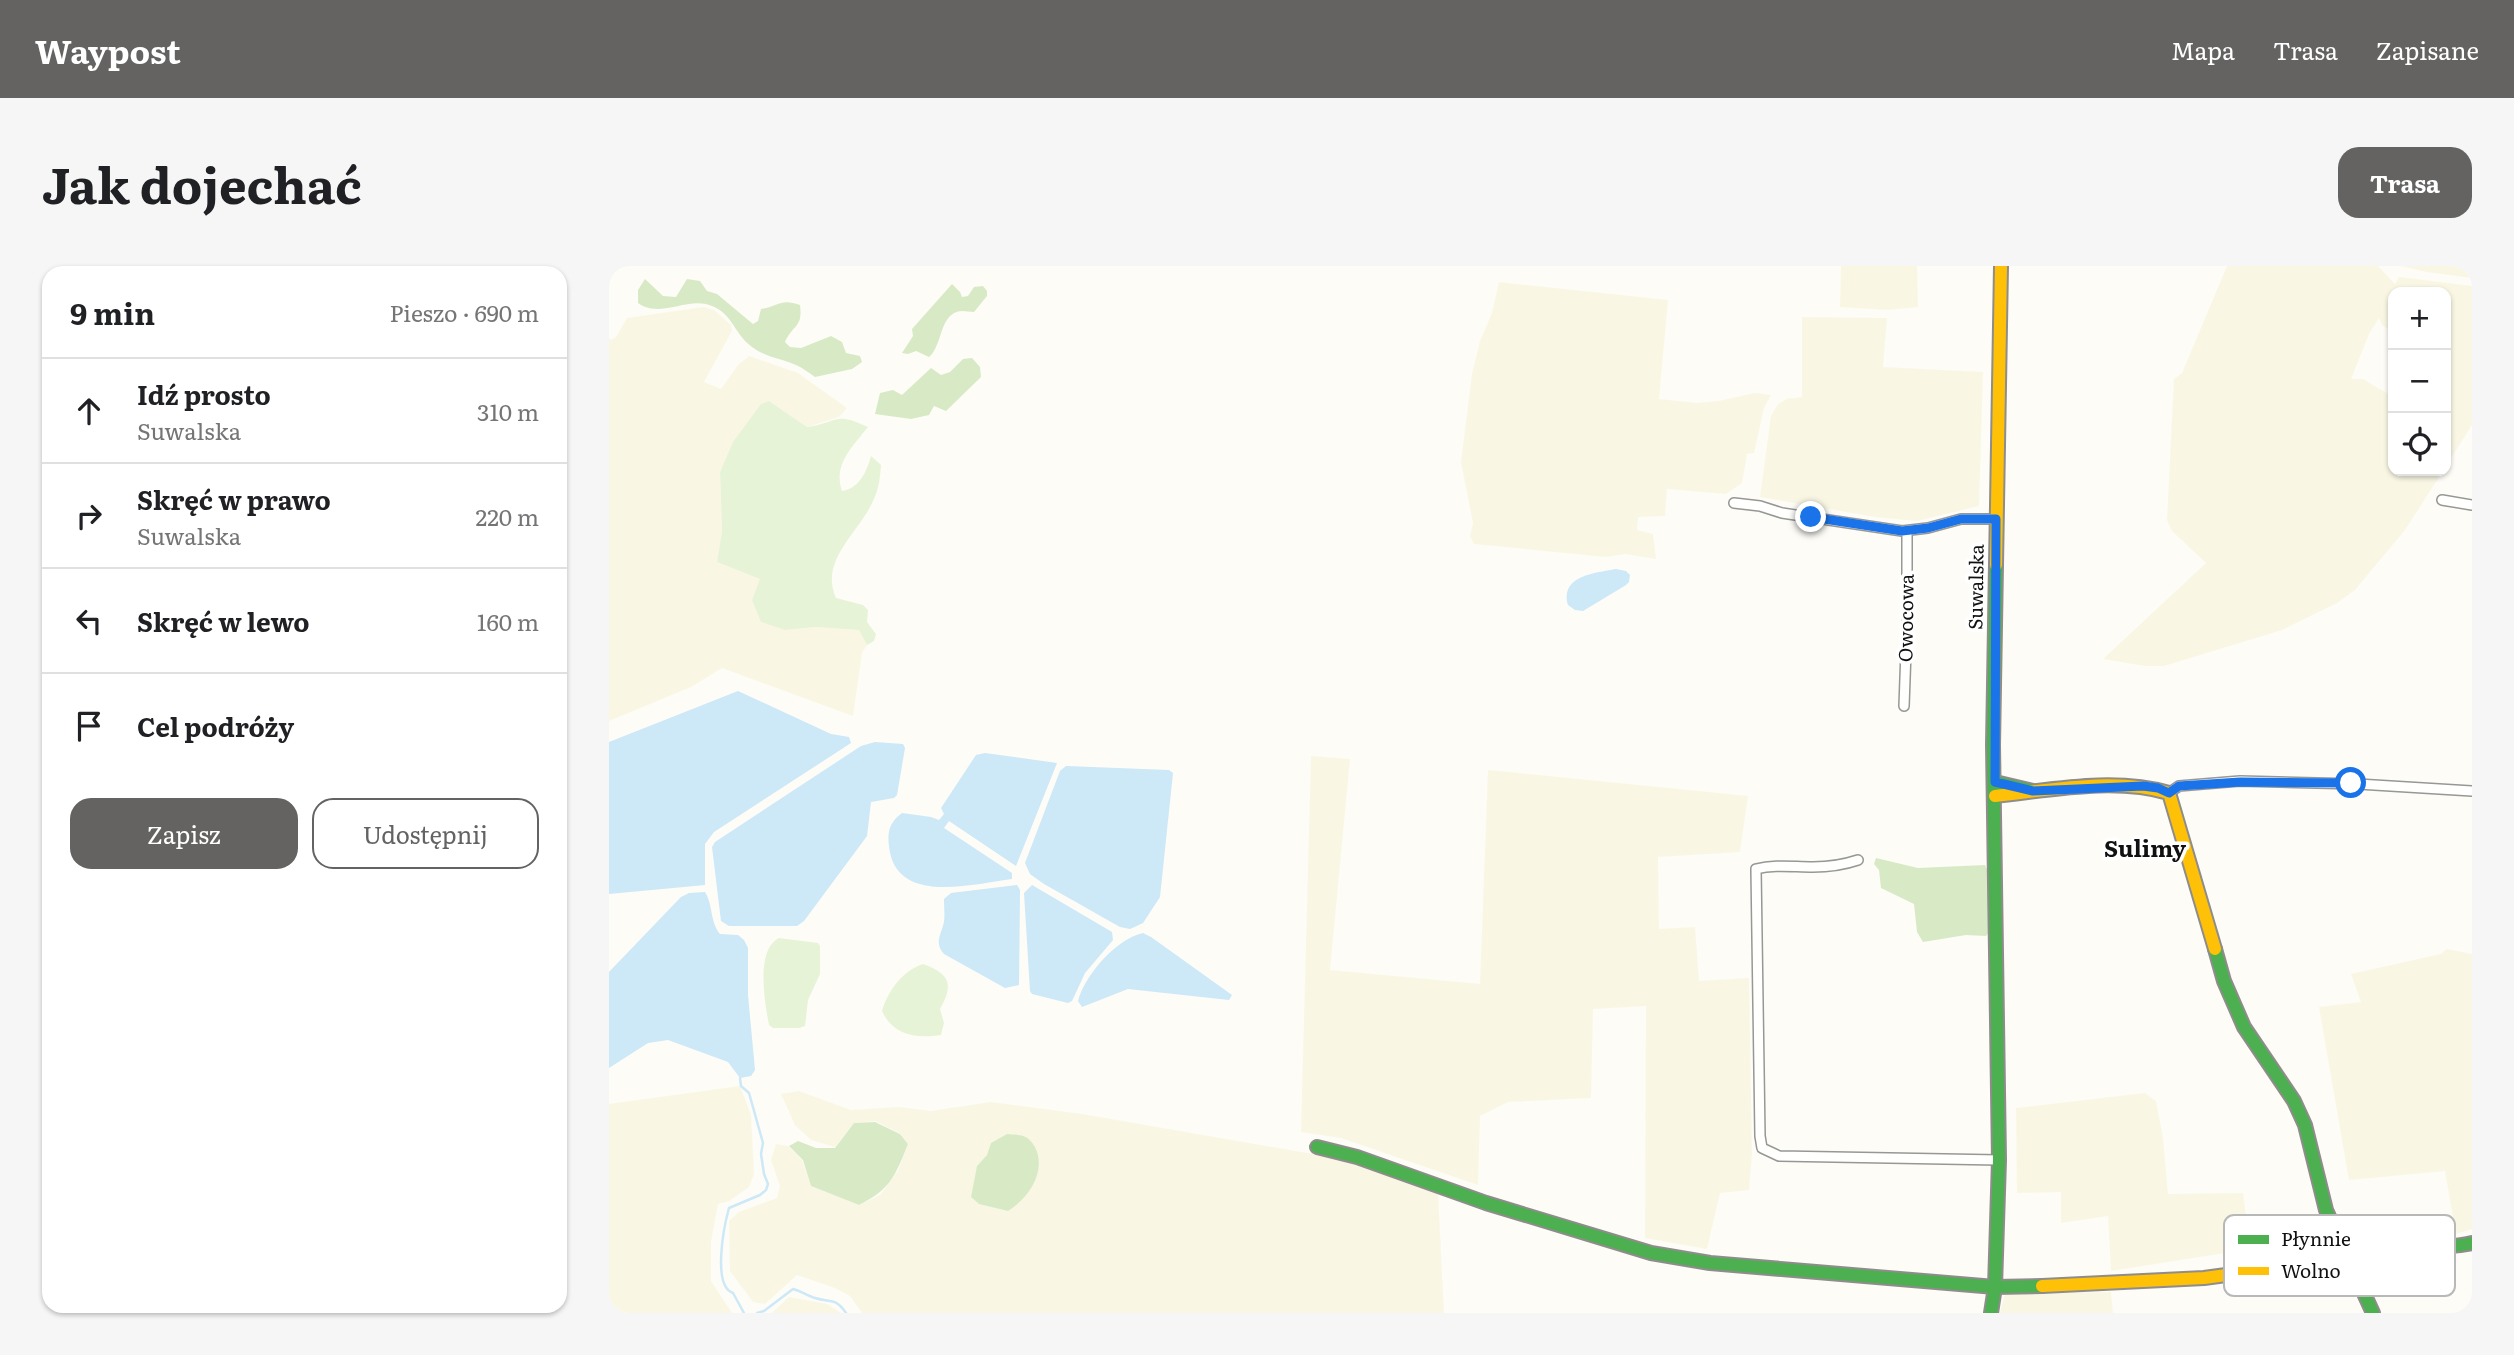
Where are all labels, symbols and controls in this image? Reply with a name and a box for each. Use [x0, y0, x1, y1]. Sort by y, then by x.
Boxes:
text: Waypost [35, 25, 181, 74]
text: Mapa [2171, 32, 2235, 67]
text: Trasa [2273, 32, 2338, 67]
text: Zapisane [2376, 32, 2479, 67]
text: Jak dojechać [42, 146, 362, 219]
button: Trasa [2338, 147, 2472, 218]
map controls [2388, 287, 2451, 476]
button: + [2388, 287, 2451, 350]
text: 9 min [70, 290, 155, 334]
text: Pieszo · 690 m [390, 295, 539, 329]
button: − [2388, 350, 2451, 413]
text: Idź prosto [137, 374, 271, 413]
icon: ahead [70, 392, 108, 430]
text: 310 m [477, 394, 539, 428]
text: Suwalska [137, 413, 241, 447]
button: locate [2388, 413, 2451, 476]
text: Skręć w prawo [137, 479, 331, 518]
icon: right [70, 497, 108, 535]
text: 220 m [475, 499, 539, 533]
route end [1795, 501, 1826, 532]
text: Suwalska [137, 518, 241, 552]
street label: Suwalska [1960, 543, 1990, 630]
street label: Owocowa [1890, 573, 1920, 662]
text: Skręć w lewo [137, 601, 310, 640]
icon: left [70, 602, 108, 640]
text: 160 m [477, 604, 539, 638]
text: Cel podróży [137, 706, 294, 745]
icon: arrive [70, 707, 108, 745]
route start [2335, 767, 2366, 798]
button: Zapisz [70, 798, 298, 869]
button: Udostępnij [312, 798, 539, 869]
district label: Sulimy [2104, 830, 2186, 864]
legend [2224, 1215, 2455, 1296]
text: Płynnie [2281, 1224, 2351, 1252]
text: Wolno [2281, 1256, 2341, 1284]

